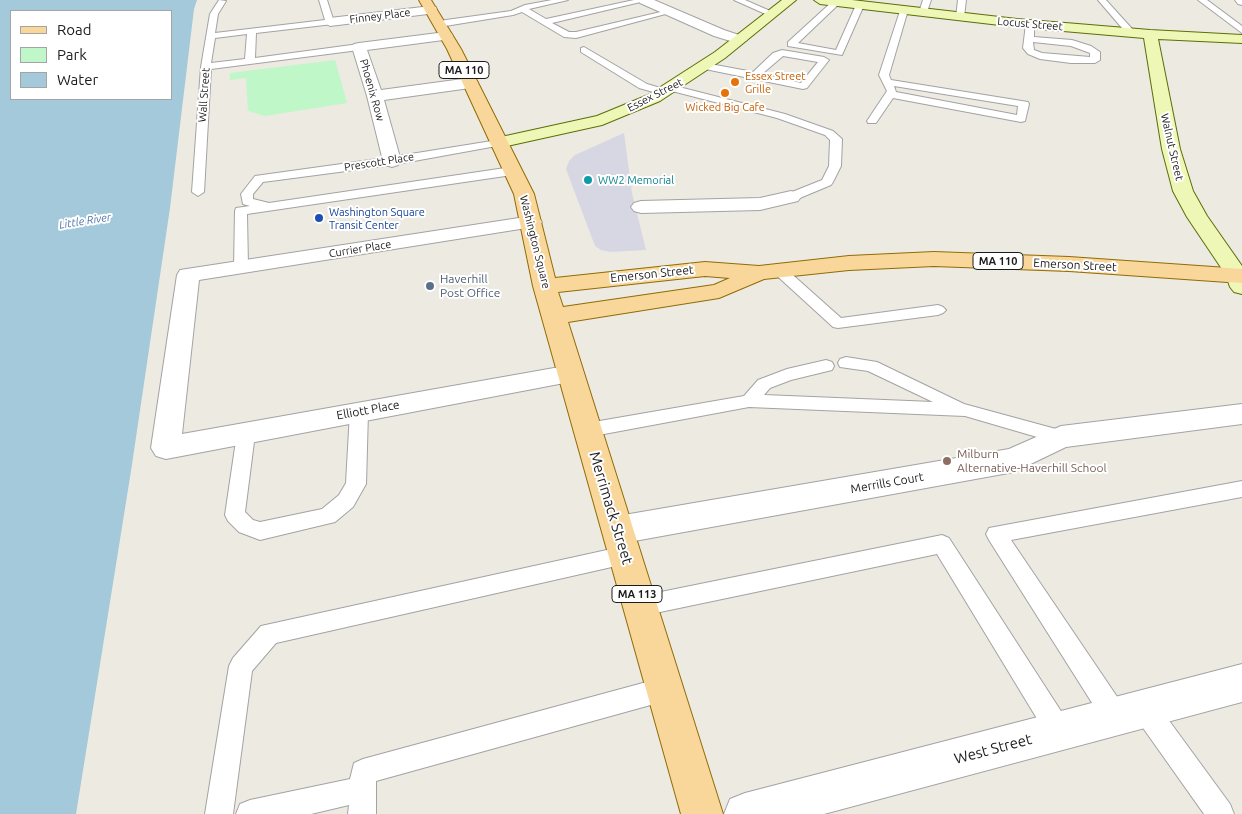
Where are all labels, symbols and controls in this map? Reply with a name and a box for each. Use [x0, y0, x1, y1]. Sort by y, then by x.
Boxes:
street label: Finney Place [349, 6, 411, 26]
legend [10, 10, 172, 100]
street label: Locust Street [997, 15, 1063, 33]
text: Road [57, 21, 92, 38]
text: Park [57, 46, 87, 63]
street label: Phoenix Row [357, 57, 387, 123]
road number: MA 110 [439, 62, 489, 78]
street label: Wall Street [196, 67, 212, 123]
place label: Essex Street Grille [745, 69, 806, 95]
text: Water [57, 71, 98, 88]
street label: Essex Street [625, 75, 685, 115]
marker: Essex Street Grille [729, 76, 741, 88]
marker: Wicked Big Cafe [719, 87, 731, 99]
place label: Wicked Big Cafe [685, 100, 765, 114]
street label: Walnut Street [1158, 112, 1186, 182]
street label: Prescott Place [343, 150, 415, 174]
place label: WW2 Memorial [598, 173, 674, 187]
marker: WW2 Memorial [582, 174, 594, 186]
street label: Washington Square [517, 194, 553, 290]
place label: Washington Square Transit Center [329, 205, 425, 231]
water label: Little River [58, 210, 112, 232]
marker: Washington Square Transit Center [313, 212, 325, 224]
street label: Currier Place [328, 238, 392, 260]
road number: MA 110 [973, 252, 1023, 270]
street label: Emerson Street [1033, 256, 1117, 274]
street label: Emerson Street [610, 262, 694, 286]
place label: Haverhill Post Office [440, 272, 500, 300]
marker: Haverhill Post Office [424, 280, 436, 292]
street label: Elliott Place [335, 397, 401, 423]
place label: Milburn Alternative-Haverhill School [957, 447, 1107, 475]
street label: Merrimack Street [585, 449, 637, 567]
marker: Milburn Alternative-Haverhill School [941, 455, 953, 467]
street label: Merrills Court [849, 470, 925, 496]
road number: MA 113 [612, 586, 662, 602]
street label: West Street [952, 730, 1034, 768]

